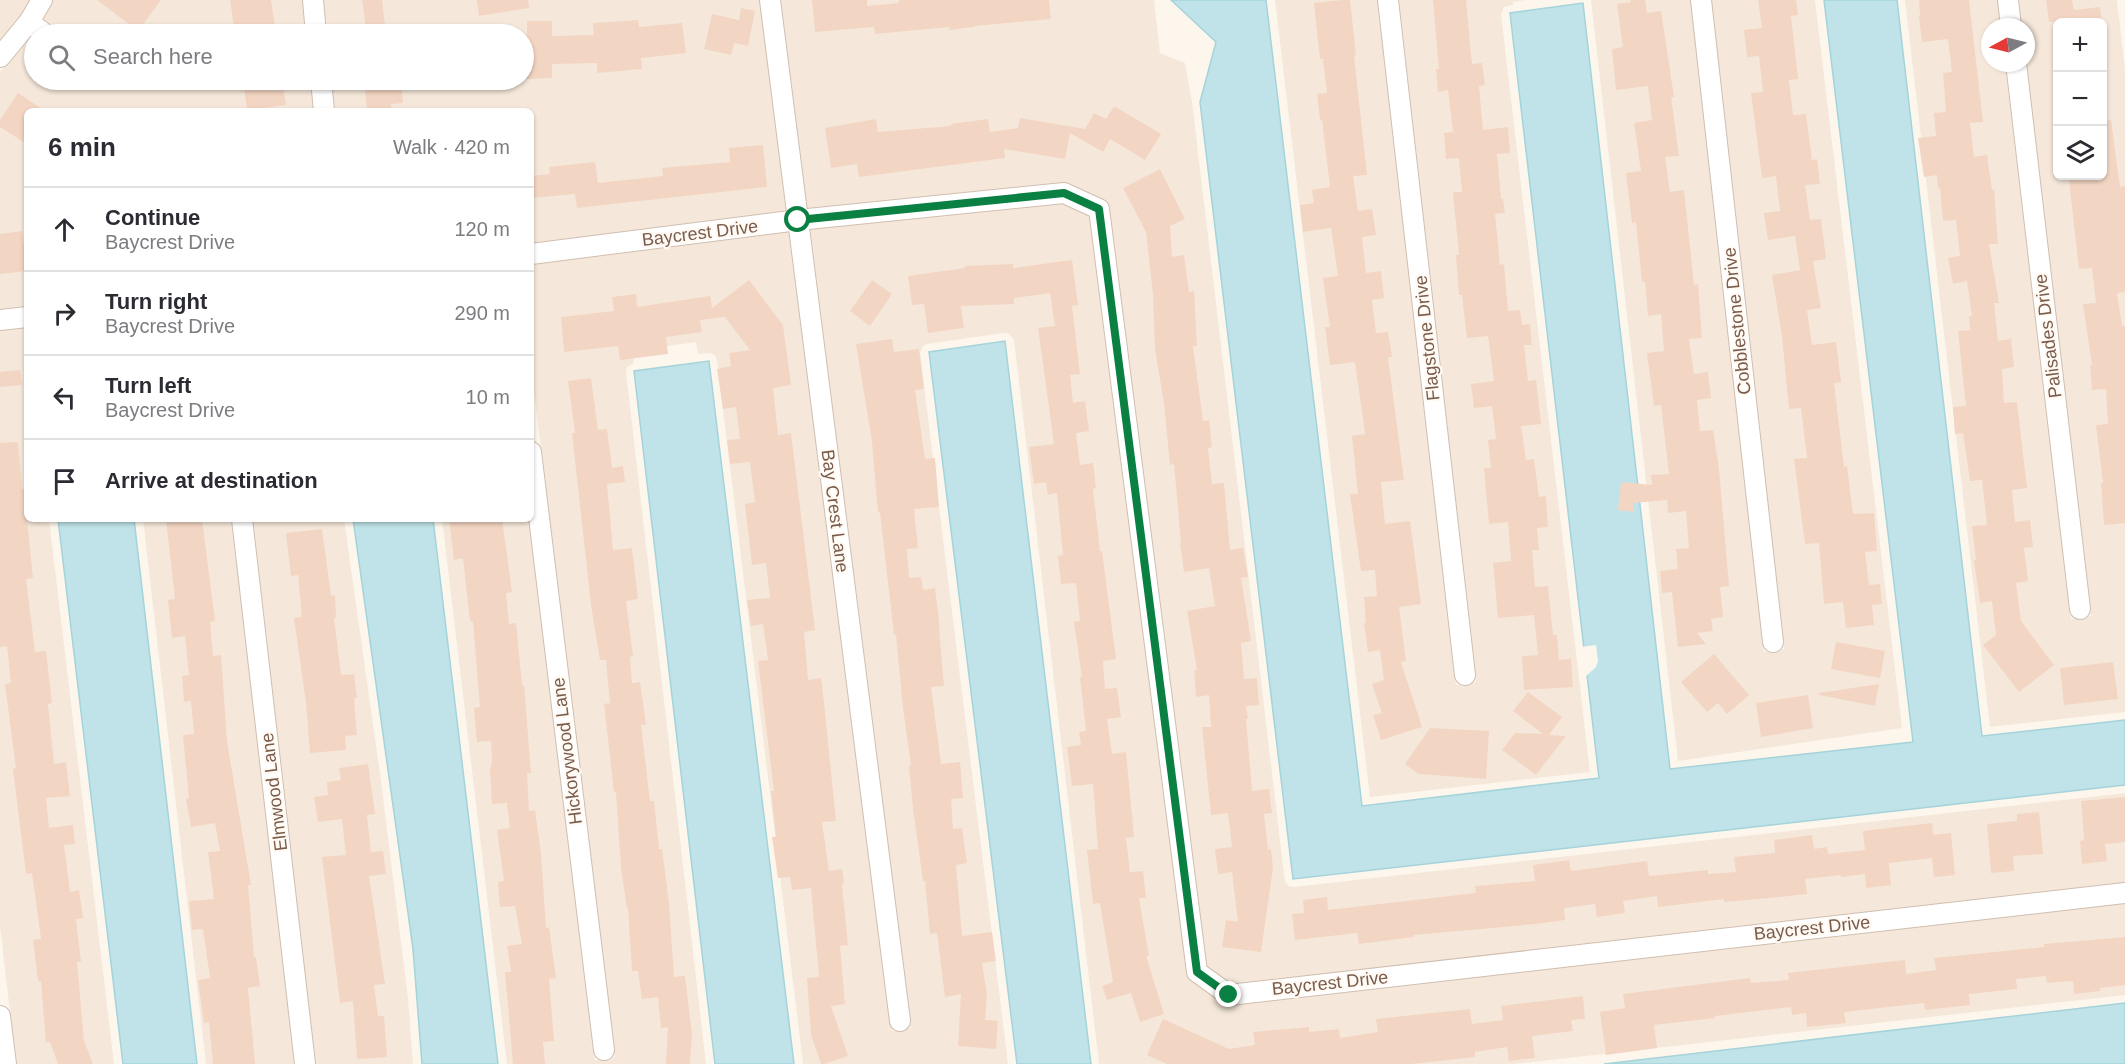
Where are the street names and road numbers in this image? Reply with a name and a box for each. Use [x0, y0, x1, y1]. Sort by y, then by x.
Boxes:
street label: Baycrest Drive [641, 216, 759, 250]
street label: Cobblestone Drive [1719, 246, 1755, 396]
street label: Palisades Drive [2030, 273, 2066, 399]
street label: Flagstone Drive [1410, 274, 1444, 402]
street label: Bay Crest Lane [818, 448, 852, 574]
street label: Hickorywood Lane [548, 676, 586, 826]
street label: Elmwood Lane [257, 732, 291, 852]
street label: Baycrest Drive [1753, 912, 1871, 944]
street label: Baycrest Drive [1271, 967, 1389, 999]

